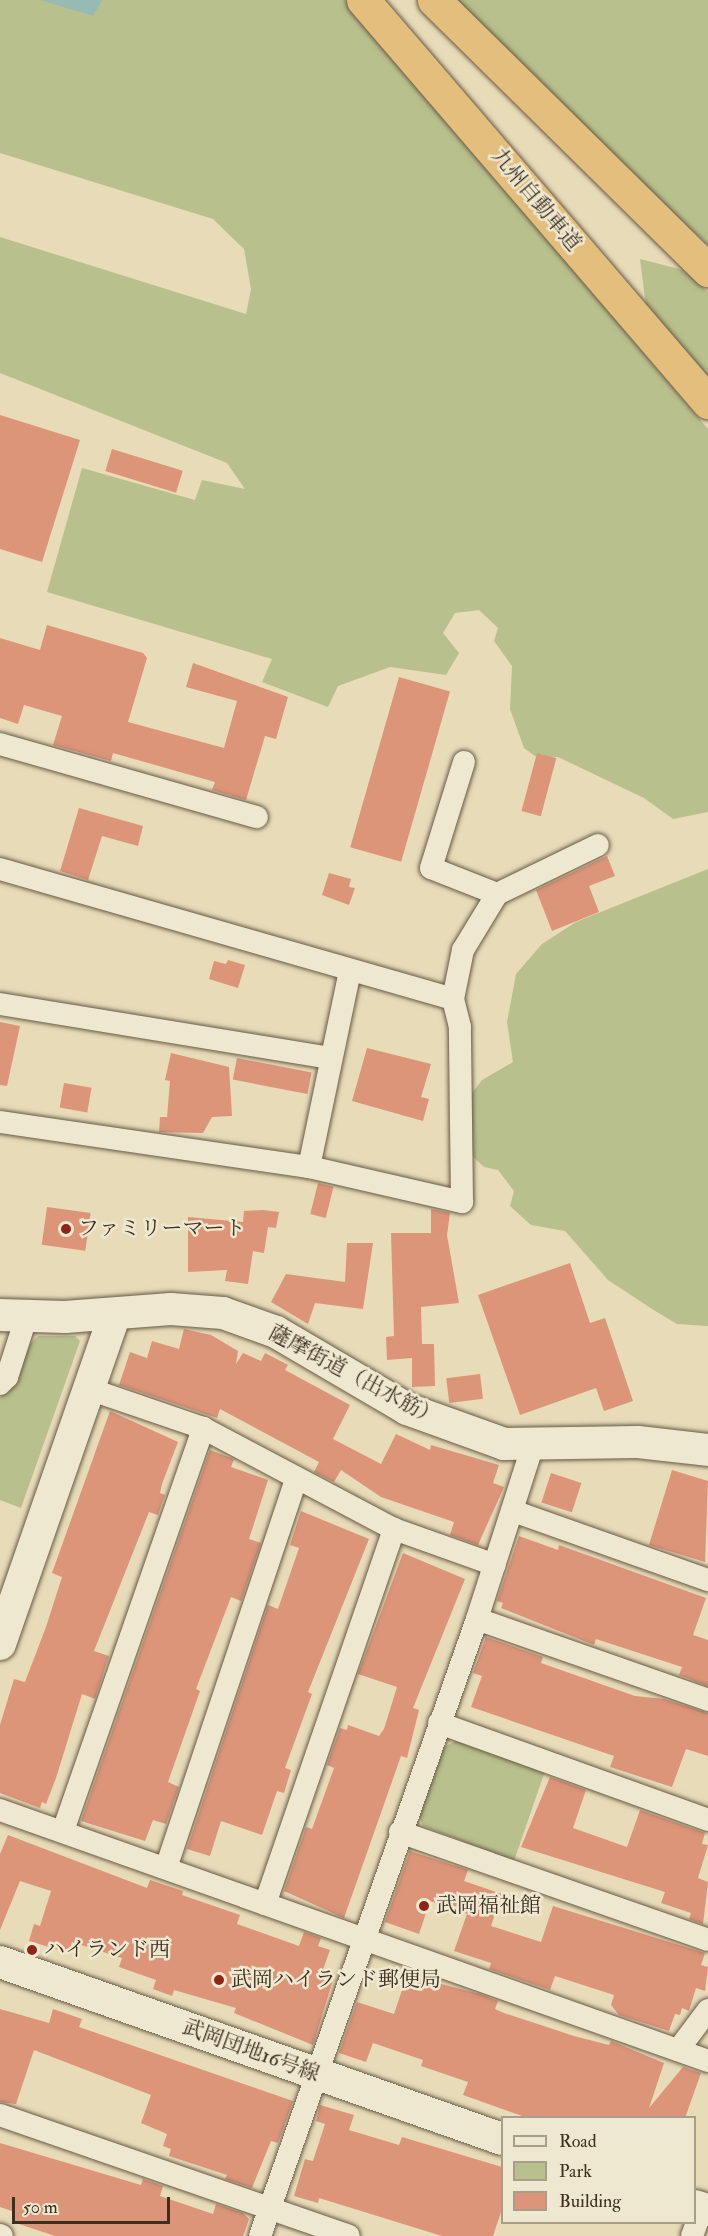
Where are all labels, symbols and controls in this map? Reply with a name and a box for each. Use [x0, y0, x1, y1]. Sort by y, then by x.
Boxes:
street label: 九州自動車道 [486, 144, 586, 256]
place label: ファミリーマート [78, 1216, 246, 1242]
marker: ファミリーマート [59, 1222, 73, 1236]
street label: 薩摩街道（出水筋） [265, 1321, 443, 1431]
place label: 武岡福祉館 [436, 1893, 541, 1919]
marker: 武岡福祉館 [417, 1899, 431, 1913]
place label: ハイランド西 [44, 1937, 170, 1963]
marker: ハイランド西 [25, 1943, 39, 1957]
place label: 武岡ハイランド郵便局 [231, 1967, 441, 1993]
marker: 武岡ハイランド郵便局 [212, 1973, 226, 1987]
street label: 武岡団地16号線 [179, 2015, 323, 2087]
legend [501, 2116, 696, 2224]
text: Road [559, 2130, 597, 2153]
text: Park [559, 2160, 592, 2183]
scale bar [15, 2185, 172, 2223]
text: Building [559, 2190, 621, 2213]
text: 50 m [23, 2196, 58, 2219]

